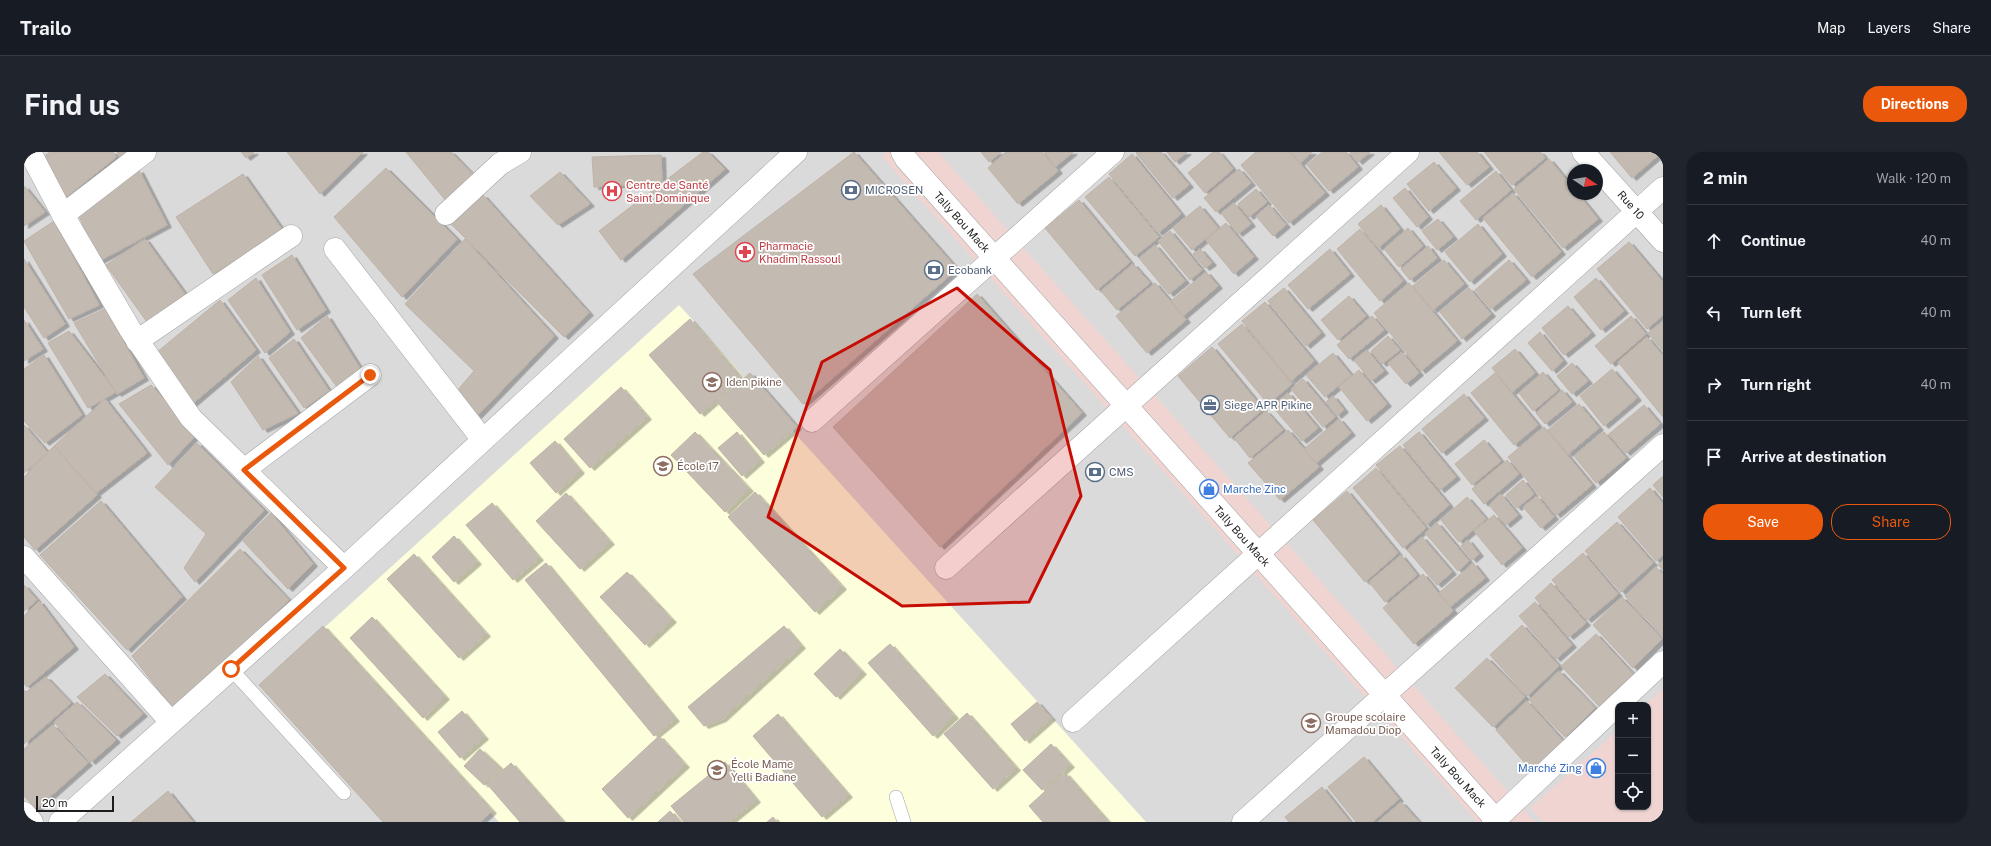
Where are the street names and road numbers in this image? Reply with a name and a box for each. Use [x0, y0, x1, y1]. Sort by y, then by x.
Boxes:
street label: Rue 10 [1615, 188, 1647, 222]
street label: Tally Bou Mack [932, 189, 992, 255]
street label: Tally Bou Mack [1212, 503, 1272, 569]
street label: Tally Bou Mack [1428, 744, 1488, 810]

